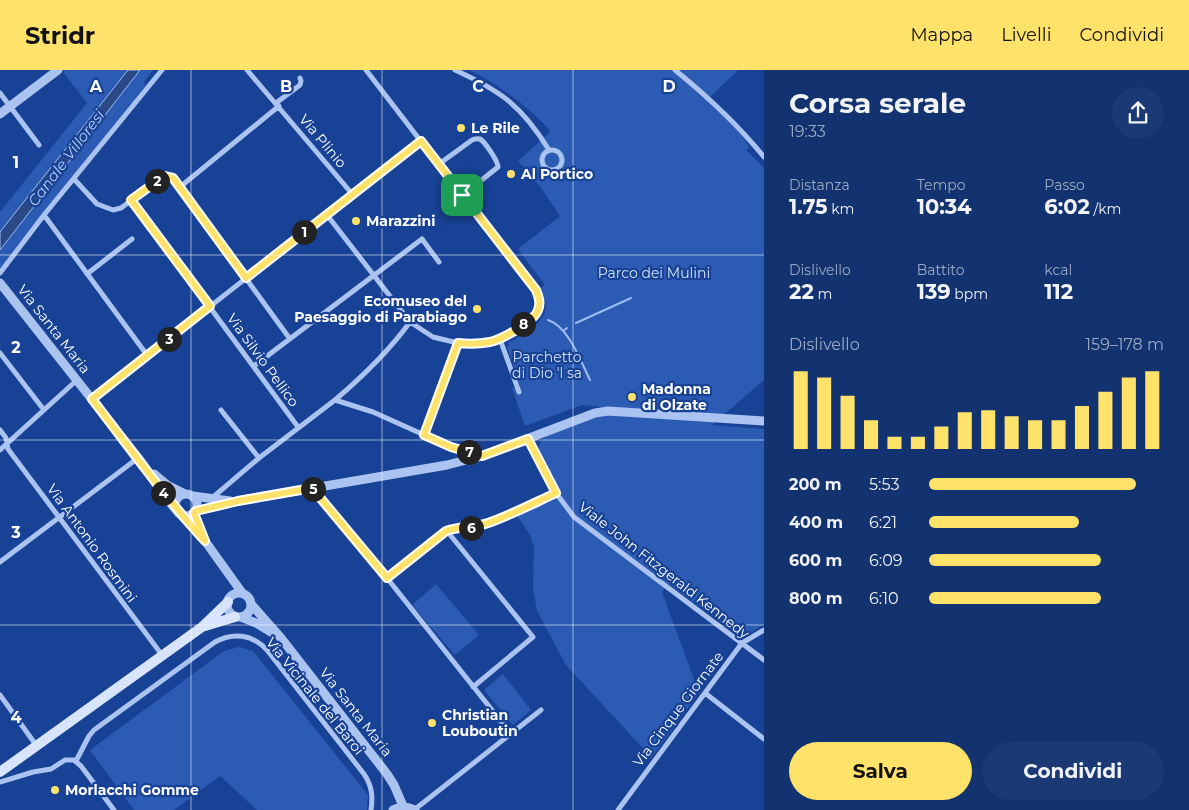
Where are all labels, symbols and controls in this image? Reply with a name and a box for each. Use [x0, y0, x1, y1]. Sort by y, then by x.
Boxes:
text: Stridr [25, 21, 95, 50]
text: Mappa [910, 24, 973, 46]
text: Livelli [1001, 24, 1052, 46]
text: Condividi [1080, 24, 1164, 46]
text: A [89, 77, 103, 96]
text: B [280, 77, 292, 96]
text: C [472, 77, 484, 96]
text: D [662, 77, 676, 96]
text: Corsa serale [789, 86, 966, 120]
button: share [1112, 87, 1164, 139]
water label: Canale Villoresi [24, 105, 109, 210]
street label: Via Plinio [295, 110, 351, 172]
place label: Le Rile [471, 119, 520, 137]
marker: Le Rile [455, 122, 467, 134]
text: 19:33 [789, 122, 826, 141]
text: 1 [13, 153, 19, 172]
place label: Al Portico [520, 165, 593, 183]
pin: 2 [144, 168, 170, 194]
marker: Al Portico [505, 168, 517, 180]
text: 2 [153, 172, 162, 190]
pin [441, 174, 483, 216]
text: Distanza [789, 176, 850, 194]
text: Tempo [917, 176, 966, 194]
text: Passo [1044, 176, 1085, 194]
icon: arrive [448, 181, 476, 209]
text: 1.75 [789, 194, 828, 219]
text: 10:34 [917, 194, 972, 219]
text: 6:02 [1044, 194, 1090, 219]
text: km [828, 200, 854, 218]
text: /km [1090, 200, 1121, 218]
place label: Marazzini [366, 212, 435, 230]
marker: Marazzini [350, 215, 362, 227]
pin: 1 [292, 220, 316, 244]
text: 1 [302, 223, 307, 241]
text: Dislivello [789, 261, 851, 279]
text: Battito [917, 261, 965, 279]
text: kcal [1044, 261, 1072, 279]
park label: Parco dei Mulini [598, 264, 710, 282]
text: 22 [789, 279, 814, 304]
text: 139 [917, 279, 951, 304]
text: 112 [1044, 279, 1073, 304]
street label: Via Santa Maria [14, 281, 94, 377]
text: m [814, 285, 832, 303]
text: bpm [951, 285, 988, 303]
place label: Ecomuseo del Paesaggio di Parabiago [294, 292, 467, 326]
marker: Ecomuseo del Paesaggio di Parabiago [471, 303, 483, 315]
street label: Via Silvio Pellico [223, 310, 303, 410]
pin: 8 [510, 312, 536, 336]
text: 8 [519, 315, 528, 333]
pin: 3 [156, 326, 182, 352]
text: 3 [165, 330, 174, 348]
text: Dislivello [789, 335, 860, 354]
text: 159–178 m [1085, 335, 1164, 354]
text: 2 [11, 338, 21, 357]
park label: Parchetto di Dio 'l sa [512, 348, 582, 382]
place label: Madonna di Olzate [642, 380, 711, 414]
marker: Madonna di Olzate [626, 391, 638, 403]
pin: 7 [456, 440, 482, 464]
text: 7 [465, 443, 474, 461]
text: 200 m [789, 475, 841, 494]
text: 5:53 [869, 475, 899, 494]
pin: 5 [300, 476, 326, 502]
street label: Via Antonio Rosmini [43, 480, 141, 606]
pin: 4 [150, 480, 176, 506]
text: 5 [309, 480, 318, 498]
text: 4 [159, 484, 168, 502]
street label: Viale John Fitzgerald Kennedy [575, 498, 753, 643]
text: 400 m [789, 513, 843, 532]
text: 6:21 [869, 513, 897, 532]
pin: 6 [458, 516, 484, 540]
text: 6 [467, 519, 476, 537]
text: 3 [10, 523, 21, 542]
text: 600 m [789, 551, 842, 570]
text: 6:09 [869, 551, 902, 570]
text: 800 m [789, 589, 843, 608]
text: 6:10 [869, 589, 899, 608]
street label: Via Vicinale del Baroi [262, 634, 368, 758]
street label: Via Cinque Giornate [629, 648, 727, 770]
street label: Via Santa Maria [316, 664, 396, 760]
place label: Christian Louboutin [442, 706, 518, 740]
text: 4 [10, 708, 22, 727]
marker: Christian Louboutin [426, 717, 438, 729]
button: Salva [789, 742, 972, 800]
button: Condividi [982, 742, 1164, 800]
place label: Morlacchi Gomme [65, 781, 199, 799]
marker: Morlacchi Gomme [49, 784, 61, 796]

